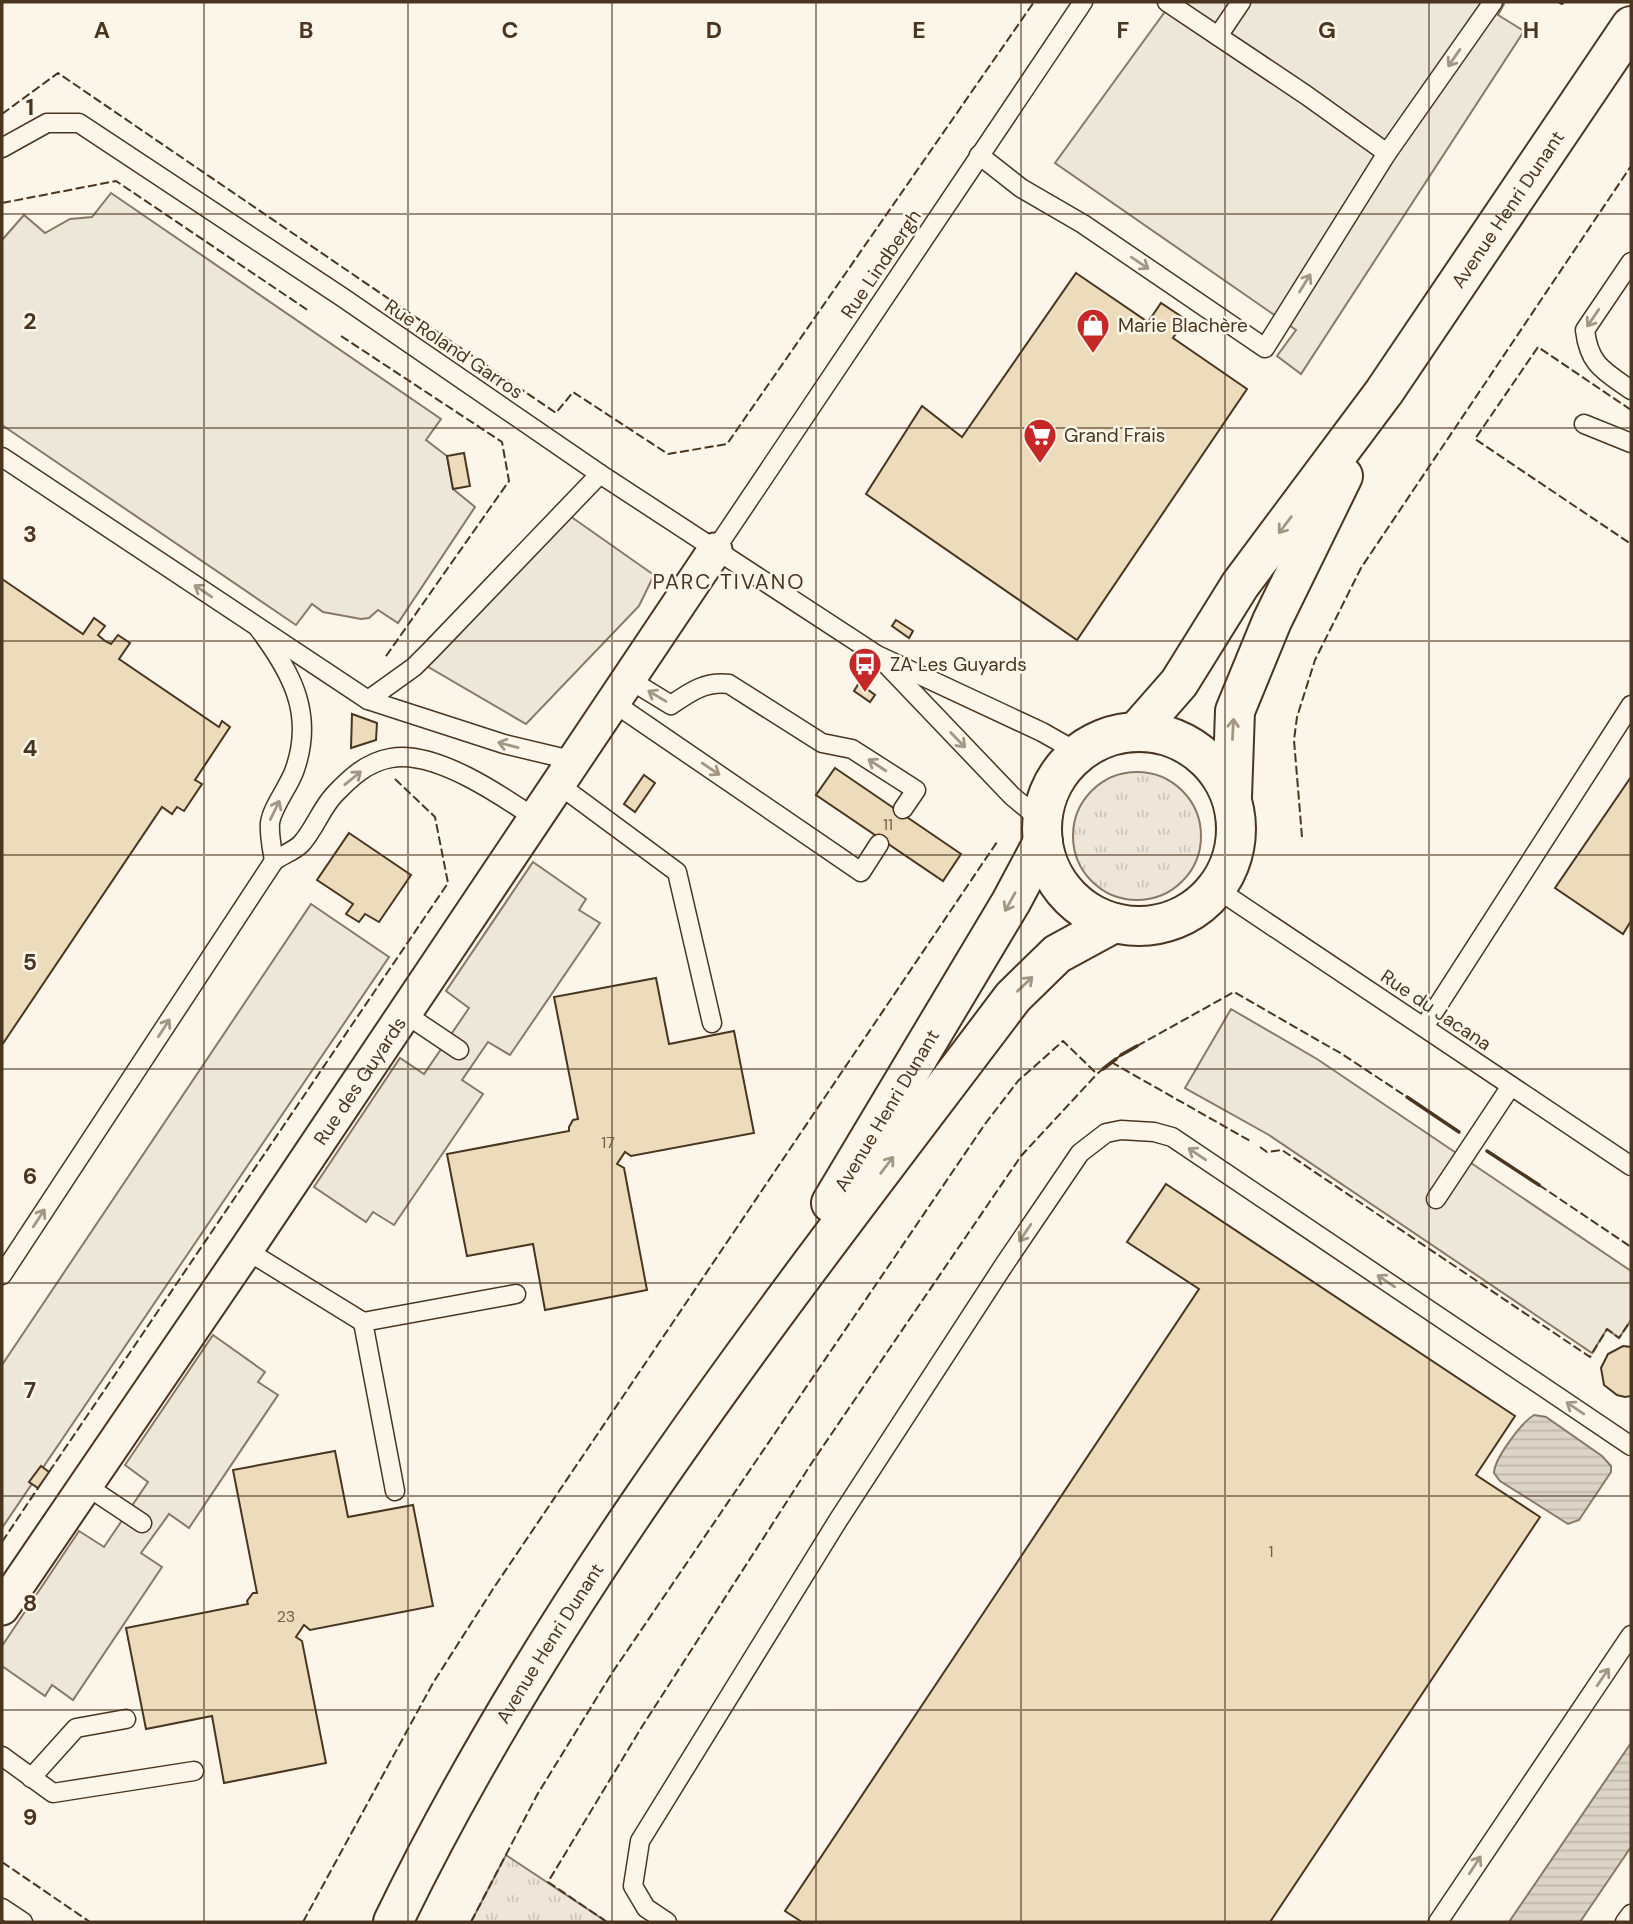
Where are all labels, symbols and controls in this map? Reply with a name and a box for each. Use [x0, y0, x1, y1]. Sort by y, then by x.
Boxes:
text: A [94, 15, 110, 45]
text: B [299, 15, 313, 45]
text: C [502, 15, 518, 45]
text: D [706, 15, 722, 45]
text: E [912, 15, 926, 45]
text: F [1117, 15, 1130, 45]
text: G [1318, 15, 1336, 45]
text: H [1523, 15, 1539, 45]
one-way arrow [1447, 48, 1461, 67]
text: 1 [26, 92, 34, 122]
street label: Avenue Henri Dunant [1445, 126, 1569, 293]
street label: Rue Lindbergh [835, 205, 927, 323]
one-way arrow [1130, 255, 1149, 270]
one-way arrow [1299, 274, 1313, 294]
street label: Rue Roland Garros [380, 293, 528, 405]
text: 2 [23, 306, 37, 336]
shop icon: Marie Blachère [1074, 306, 1112, 355]
one-way arrow [1586, 308, 1600, 327]
place label: Marie Blachère [1118, 313, 1248, 338]
supermarket icon: Grand Frais [1021, 416, 1059, 465]
place label: Grand Frais [1064, 423, 1165, 448]
one-way arrow [1278, 516, 1293, 535]
text: 3 [23, 519, 37, 549]
district label: PARC TIVANO [653, 568, 805, 596]
one-way arrow [193, 584, 213, 598]
bus stop icon: ZA Les Guyards [846, 645, 884, 694]
place label: ZA Les Guyards [890, 652, 1027, 677]
one-way arrow [647, 689, 667, 703]
one-way arrow [1227, 717, 1240, 740]
one-way arrow [949, 731, 966, 748]
text: 4 [23, 733, 38, 763]
one-way arrow [497, 738, 520, 751]
one-way arrow [868, 758, 888, 772]
one-way arrow [701, 762, 720, 776]
one-way arrow [344, 770, 362, 785]
one-way arrow [269, 800, 283, 821]
house number: 11 [883, 814, 893, 835]
one-way arrow [1003, 891, 1016, 912]
text: 5 [23, 947, 37, 977]
street label: Rue du Jacana [1376, 964, 1496, 1056]
one-way arrow [1017, 976, 1034, 993]
street label: Rue des Guyards [308, 1012, 411, 1150]
one-way arrow [157, 1019, 171, 1038]
street label: Avenue Henri Dunant [828, 1025, 945, 1196]
house number: 17 [601, 1132, 615, 1153]
one-way arrow [1188, 1147, 1207, 1162]
one-way arrow [879, 1156, 894, 1174]
text: 6 [23, 1161, 37, 1191]
one-way arrow [32, 1209, 46, 1228]
one-way arrow [1018, 1223, 1032, 1242]
one-way arrow [1377, 1274, 1396, 1288]
text: 7 [24, 1375, 36, 1405]
one-way arrow [1565, 1401, 1585, 1415]
house number: 1 [1269, 1541, 1274, 1562]
street label: Avenue Henri Dunant [490, 1558, 609, 1728]
text: 8 [23, 1588, 37, 1618]
house number: 23 [277, 1606, 295, 1627]
one-way arrow [1596, 1668, 1610, 1687]
text: 9 [23, 1802, 37, 1832]
one-way arrow [1468, 1856, 1483, 1875]

